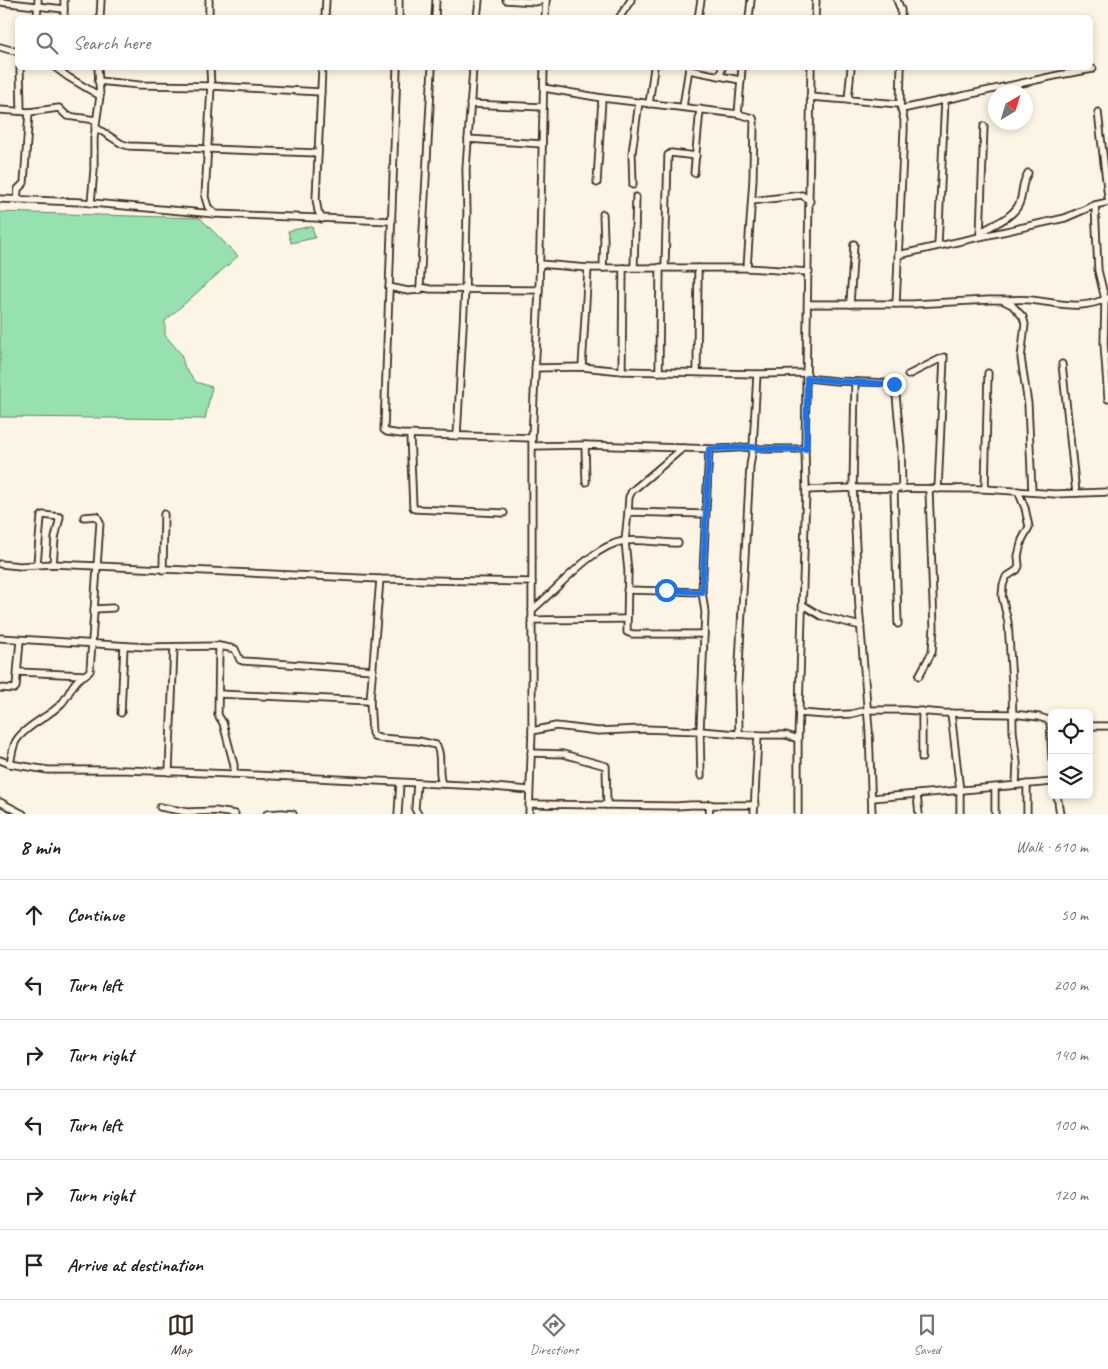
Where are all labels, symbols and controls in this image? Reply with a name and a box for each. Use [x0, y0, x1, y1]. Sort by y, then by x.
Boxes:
search box [15, 15, 1093, 70]
icon: search [33, 29, 61, 57]
text: Search here [73, 31, 150, 55]
north arrow [988, 85, 1033, 130]
route end [883, 373, 906, 396]
route start [655, 579, 678, 602]
map controls [1048, 709, 1093, 799]
button: locate [1048, 709, 1093, 754]
button: layers [1048, 754, 1093, 799]
text: 8 min [20, 834, 60, 860]
text: Walk · 610 m [1016, 837, 1088, 857]
icon: ahead [20, 901, 48, 929]
text: Continue [67, 903, 124, 927]
text: 50 m [1061, 905, 1088, 925]
icon: left [20, 971, 48, 999]
text: Turn left [67, 973, 122, 997]
text: 200 m [1054, 975, 1088, 995]
icon: right [20, 1041, 48, 1069]
text: Turn right [67, 1043, 134, 1067]
text: 140 m [1054, 1045, 1088, 1065]
icon: left [20, 1111, 48, 1139]
text: Turn left [67, 1113, 122, 1137]
text: 100 m [1054, 1115, 1088, 1135]
icon: right [20, 1181, 48, 1209]
text: Turn right [67, 1183, 134, 1207]
text: 120 m [1054, 1185, 1088, 1205]
icon: arrive [20, 1251, 48, 1279]
text: Arrive at destination [67, 1253, 203, 1277]
tab: Map [167, 1311, 195, 1358]
tab: Directions [530, 1311, 578, 1358]
tab: Saved [913, 1311, 941, 1358]

